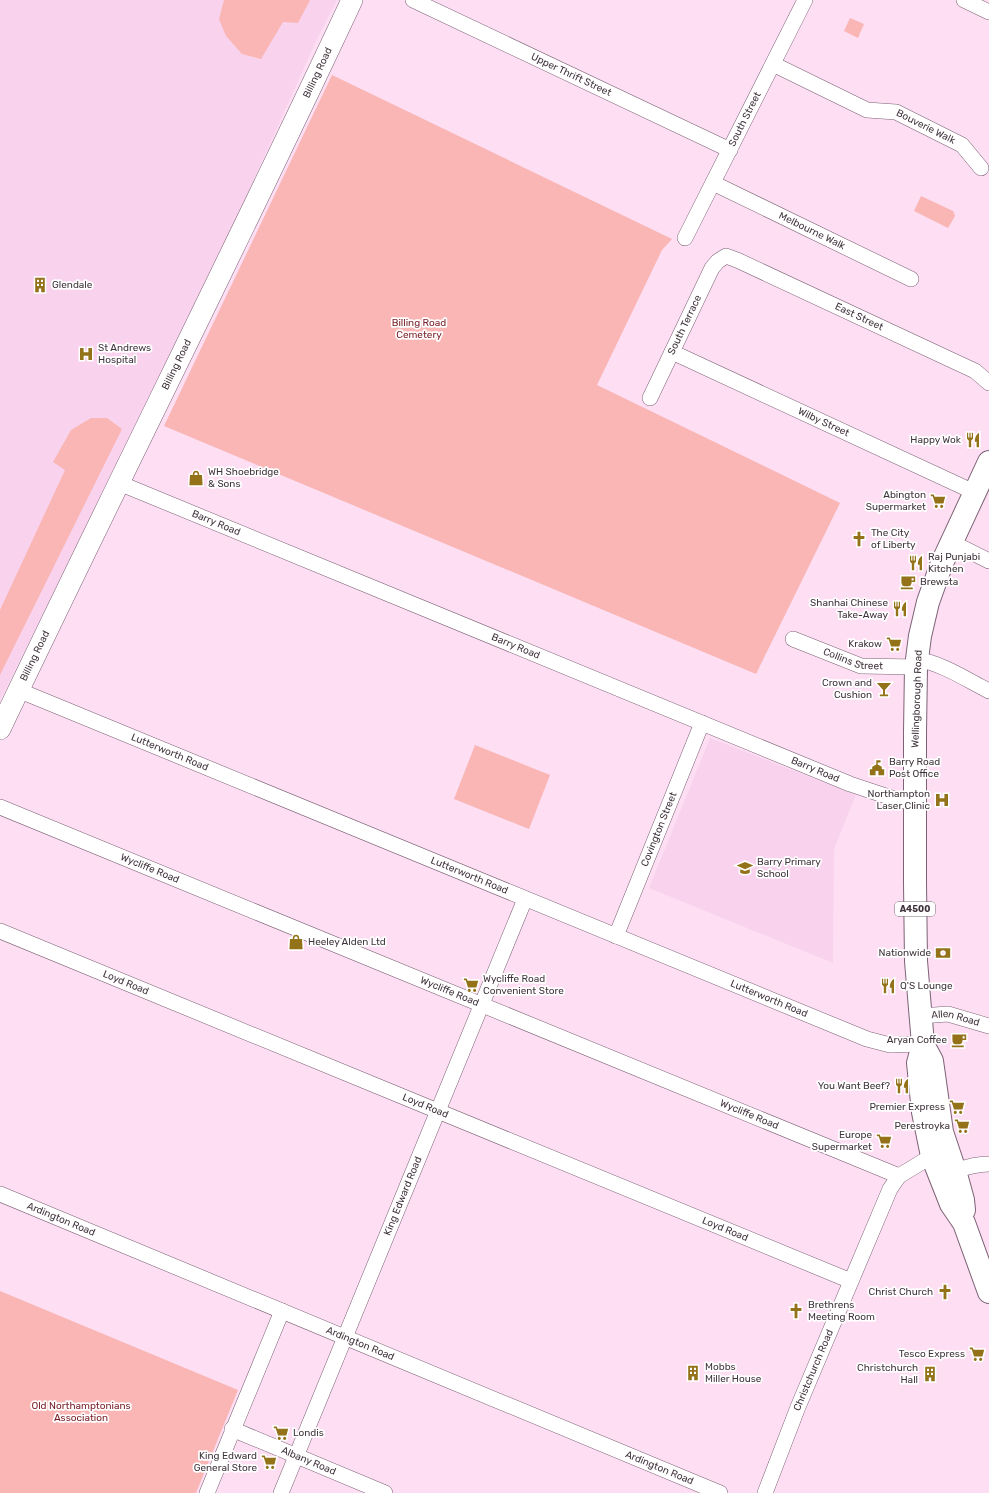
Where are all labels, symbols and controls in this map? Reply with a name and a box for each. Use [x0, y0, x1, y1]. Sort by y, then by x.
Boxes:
street label: Billing Road [301, 46, 335, 100]
street label: Upper Thrift Street [529, 51, 613, 99]
street label: South Street [726, 90, 764, 148]
street label: Bouverie Walk [894, 107, 958, 147]
street label: Melbourne Walk [777, 210, 848, 253]
building icon: Glendale [31, 276, 49, 294]
place label: Glendale [52, 279, 93, 291]
street label: South Terrace [665, 293, 704, 357]
street label: East Street [833, 300, 885, 333]
park label: Billing Road Cemetery [392, 317, 446, 341]
street label: Billing Road [159, 337, 194, 392]
place label: St Andrews Hospital [98, 342, 151, 366]
hospital icon: St Andrews Hospital [77, 345, 95, 363]
street label: Wilby Street [796, 405, 851, 439]
restaurant icon: Happy Wok [964, 431, 982, 449]
place label: Happy Wok [910, 434, 962, 446]
place label: WH Shoebridge & Sons [208, 466, 279, 490]
shop icon: WH Shoebridge & Sons [187, 469, 205, 487]
place label: Abington Supermarket [866, 489, 926, 513]
supermarket icon: Abington Supermarket [929, 492, 947, 510]
street label: Barry Road [190, 508, 242, 538]
place label: The City of Liberty [871, 527, 916, 551]
church icon: The City of Liberty [850, 530, 868, 548]
place label: Raj Punjabi Kitchen [928, 551, 980, 575]
restaurant icon: Raj Punjabi Kitchen [907, 554, 925, 572]
cafe icon: Brewsta [899, 573, 917, 591]
place label: Brewsta [920, 576, 958, 588]
place label: Shanhai Chinese Take-Away [810, 597, 888, 621]
restaurant icon: Shanhai Chinese Take-Away [891, 600, 909, 618]
street label: Billing Road [18, 629, 52, 683]
street label: Barry Road [490, 631, 542, 662]
supermarket icon: Krakow [885, 635, 903, 653]
place label: Krakow [848, 638, 882, 650]
street label: Collins Street [821, 646, 883, 672]
street label: Wellingborough Road [909, 650, 925, 748]
place label: Crown and Cushion [822, 677, 872, 701]
bar icon: Crown and Cushion [875, 680, 893, 698]
street label: Lutterworth Road [129, 731, 210, 774]
street label: Barry Road [789, 754, 841, 785]
place label: Barry Road Post Office [889, 756, 940, 780]
public building icon: Barry Road Post Office [868, 759, 886, 777]
place label: Northampton Laser Clinic [867, 788, 930, 812]
street label: Covington Street [639, 790, 680, 868]
hospital icon: Northampton Laser Clinic [933, 791, 951, 809]
street label: Wycliffe Road [119, 851, 181, 886]
street label: Lutterworth Road [429, 854, 510, 897]
place label: Barry Primary School [757, 856, 821, 880]
school or university icon: Barry Primary School [736, 859, 754, 877]
road number: A4500 [895, 902, 935, 916]
shop icon: Heeley Alden Ltd [287, 933, 305, 951]
place label: Heeley Alden Ltd [308, 936, 386, 948]
bank icon: Nationwide [934, 944, 952, 962]
place label: Nationwide [879, 947, 931, 959]
street label: Loyd Road [101, 968, 151, 998]
place label: Wycliffe Road Convenient Store [483, 973, 564, 997]
street label: Wycliffe Road [418, 974, 481, 1009]
supermarket icon: Wycliffe Road Convenient Store [462, 976, 480, 994]
restaurant icon: Q'S Lounge [879, 977, 897, 995]
street label: Lutterworth Road [729, 978, 809, 1020]
place label: Q'S Lounge [900, 980, 953, 992]
street label: Allen Road [931, 1008, 981, 1029]
cafe icon: Aryan Coffee [950, 1031, 968, 1049]
place label: Aryan Coffee [887, 1034, 947, 1046]
restaurant icon: You Want Beef? [893, 1077, 911, 1095]
place label: You Want Beef? [818, 1080, 890, 1092]
street label: Loyd Road [401, 1091, 450, 1121]
street label: Wycliffe Road [718, 1097, 781, 1132]
supermarket icon: Premier Express [948, 1098, 966, 1116]
place label: Premier Express [869, 1101, 945, 1113]
supermarket icon: Perestroyka [953, 1117, 971, 1135]
place label: Perestroyka [894, 1120, 950, 1132]
place label: Europe Supermarket [812, 1129, 872, 1153]
supermarket icon: Europe Supermarket [875, 1132, 893, 1150]
street label: King Edward Road [381, 1155, 425, 1237]
street label: Ardington Road [25, 1200, 97, 1239]
street label: Loyd Road [700, 1214, 750, 1244]
church icon: Christ Church [936, 1283, 954, 1301]
place label: Christ Church [868, 1286, 933, 1298]
place label: Brethrens Meeting Room [808, 1299, 875, 1323]
church icon: Brethrens Meeting Room [787, 1302, 805, 1320]
street label: Ardington Road [324, 1324, 396, 1363]
street label: Christchurch Road [791, 1328, 836, 1413]
supermarket icon: Tesco Express [968, 1345, 986, 1363]
place label: Tesco Express [899, 1348, 965, 1360]
place label: Mobbs Miller House [705, 1361, 762, 1385]
place label: Christchurch Hall [857, 1362, 918, 1386]
building icon: Mobbs Miller House [684, 1364, 702, 1382]
building icon: Christchurch Hall [921, 1365, 939, 1383]
park label: Old Northamptonians Association [31, 1400, 131, 1424]
supermarket icon: Londis [272, 1424, 290, 1442]
place label: Londis [293, 1427, 324, 1439]
street label: Albany Road [280, 1444, 338, 1478]
street label: Ardington Road [624, 1448, 695, 1487]
place label: King Edward General Store [194, 1450, 257, 1474]
supermarket icon: King Edward General Store [260, 1453, 278, 1471]

